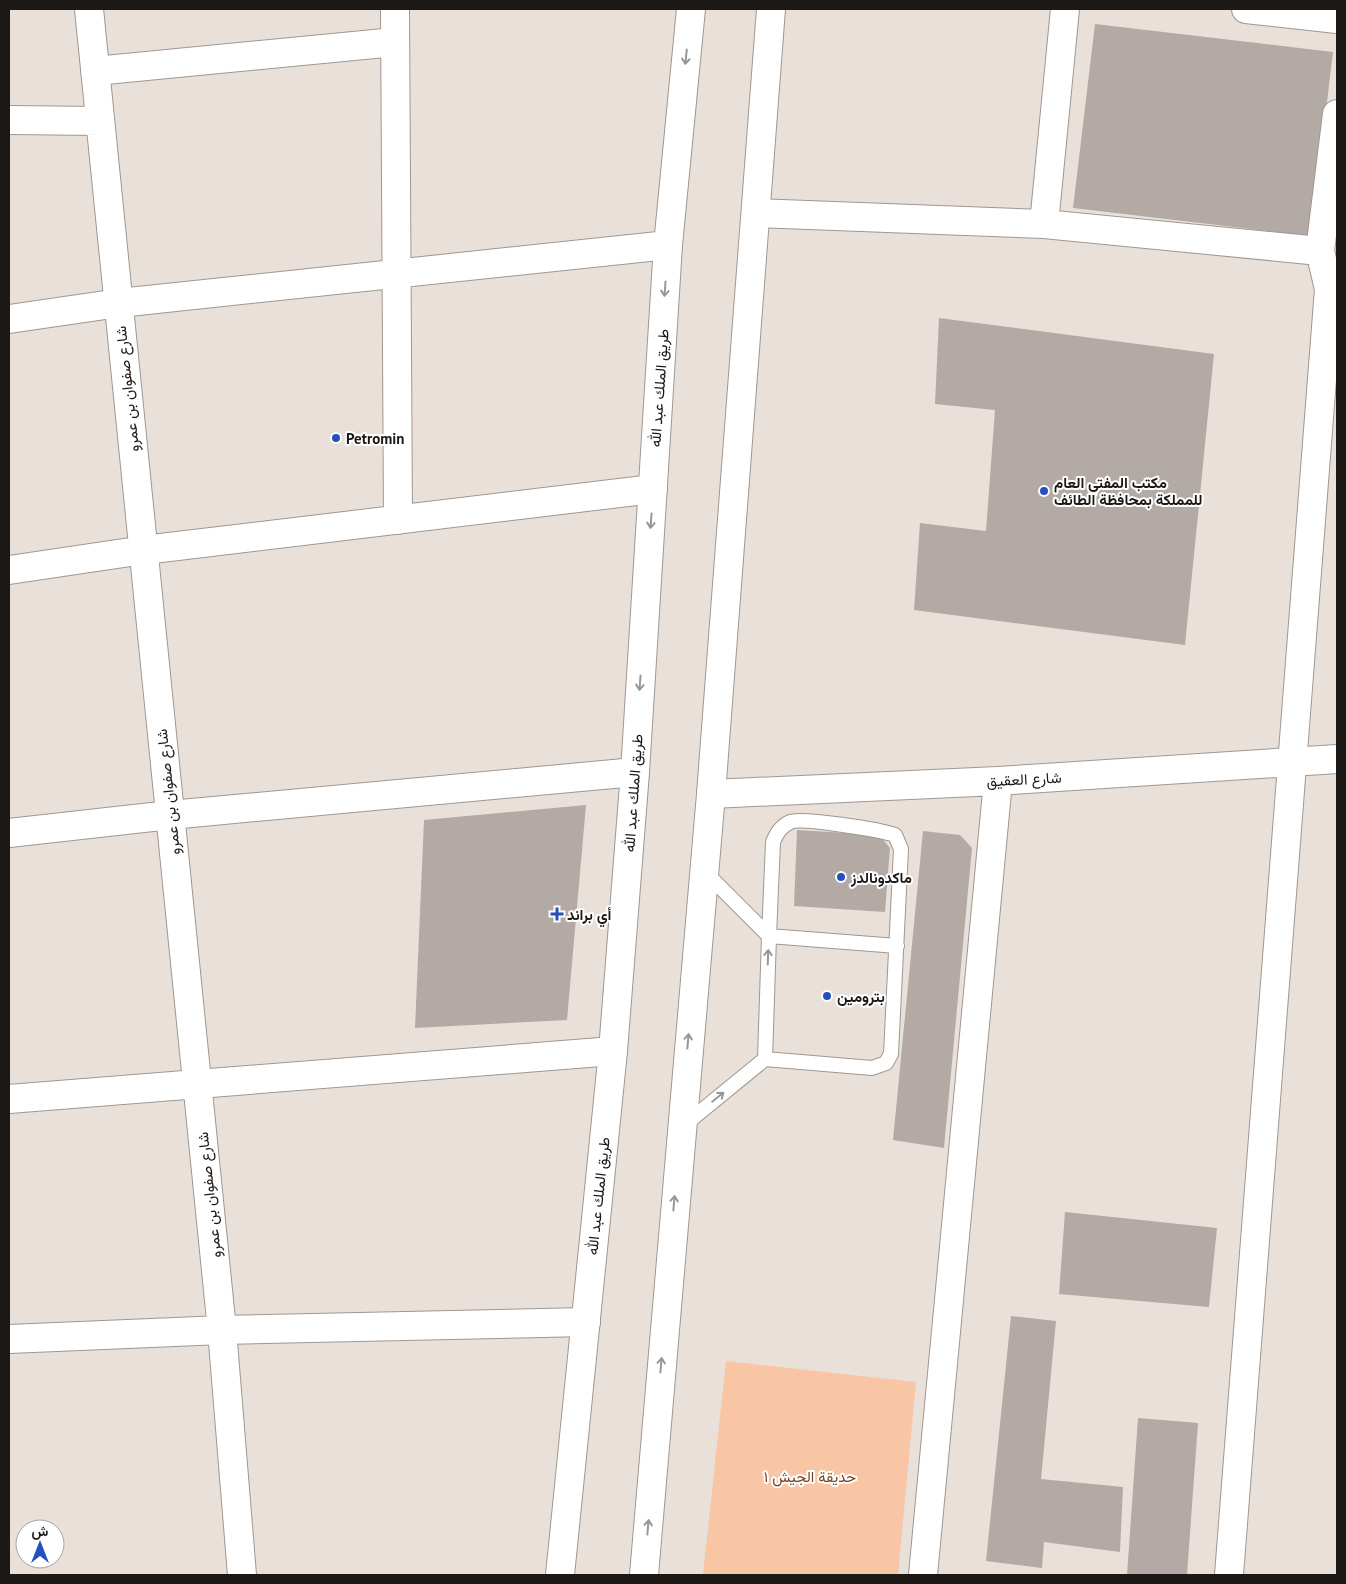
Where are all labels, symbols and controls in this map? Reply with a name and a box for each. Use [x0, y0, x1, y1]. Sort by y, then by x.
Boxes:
one-way arrow [681, 49, 691, 65]
one-way arrow [661, 281, 670, 297]
street label: شارع صفوان بن عمرو [111, 325, 145, 453]
street label: طريق الملك عبد الله [645, 328, 674, 448]
place label: Petromin [346, 429, 405, 448]
marker: Petromin [330, 432, 342, 444]
place label: مكتب المفتي العام للمملكة بمحافظة الطائف [1054, 473, 1203, 509]
marker: مكتب المفتي العام للمملكة بمحافظة الطائف [1038, 485, 1050, 497]
one-way arrow [646, 513, 655, 529]
one-way arrow [636, 675, 645, 691]
street label: شارع صفوان بن عمرو [152, 728, 186, 856]
street label: طريق الملك عبد الله [619, 733, 648, 853]
street label: شارع العقيق [986, 768, 1062, 792]
place label: ماكدونالدز [850, 868, 912, 887]
marker: ماكدونالدز [835, 871, 847, 883]
place label: أي براند [567, 905, 612, 928]
marker: أي براند [551, 908, 563, 920]
one-way arrow [763, 949, 773, 966]
place label: بترومين [837, 987, 885, 1006]
marker: بترومين [821, 990, 833, 1002]
one-way arrow [684, 1033, 693, 1049]
one-way arrow [711, 1092, 724, 1103]
street label: شارع صفوان بن عمرو [193, 1131, 227, 1259]
street label: طريق الملك عبد الله [582, 1136, 615, 1256]
one-way arrow [670, 1195, 679, 1211]
one-way arrow [656, 1357, 666, 1373]
park label: حديقة الجيش ١ [764, 1467, 856, 1487]
north arrow [15, 1519, 65, 1569]
one-way arrow [643, 1519, 653, 1535]
text: ش [32, 1522, 49, 1540]

